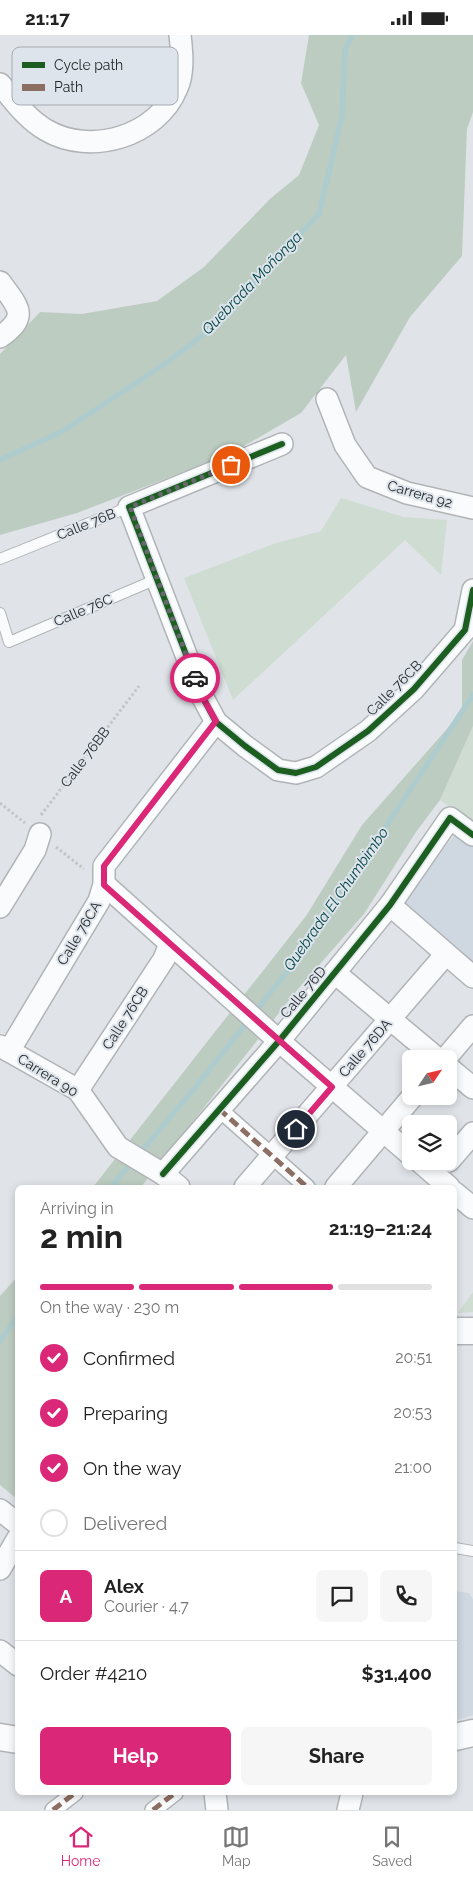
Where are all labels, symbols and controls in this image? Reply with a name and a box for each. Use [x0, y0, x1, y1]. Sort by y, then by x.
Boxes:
text: 21:17 [25, 7, 70, 29]
legend [12, 47, 178, 105]
text: Cycle path [54, 57, 123, 73]
text: Path [54, 79, 83, 95]
water label: Quebrada Moñonga [198, 228, 306, 338]
pin [210, 444, 252, 486]
icon: bag [217, 451, 245, 479]
street label: Carrera 92 [386, 477, 454, 511]
street label: Calle 76B [54, 505, 118, 543]
street label: Calle 76C [51, 590, 115, 630]
courier [170, 653, 220, 703]
street label: Calle 76CB [363, 657, 425, 719]
icon: car [181, 664, 209, 692]
street label: Calle 76BB [57, 724, 113, 790]
water label: Quebrada El Chumbimbo [280, 824, 392, 974]
street label: Calle 76CA [54, 898, 105, 968]
street label: Calle 76D [277, 963, 329, 1021]
street label: Calle 76CB [99, 984, 151, 1052]
street label: Calle 76DA [335, 1015, 395, 1080]
street label: Carrera 90 [15, 1050, 81, 1100]
north arrow [402, 1050, 458, 1105]
map controls [402, 1050, 457, 1170]
pin [275, 1108, 317, 1150]
icon: home [282, 1115, 310, 1143]
button: layers [402, 1115, 457, 1170]
text: Arriving in [40, 1199, 114, 1218]
text: 21:19–21:24 [329, 1217, 432, 1239]
text: 2 min [40, 1218, 123, 1255]
text: On the way · 230 m [40, 1298, 179, 1317]
icon: check [40, 1344, 68, 1372]
text: Confirmed [83, 1347, 175, 1369]
text: 20:51 [395, 1348, 432, 1367]
icon: check [40, 1399, 68, 1427]
text: Preparing [83, 1402, 168, 1424]
text: 20:53 [394, 1403, 432, 1422]
icon: check [40, 1454, 68, 1482]
text: On the way [83, 1457, 182, 1479]
text: 21:00 [394, 1458, 432, 1477]
text: Delivered [83, 1512, 167, 1534]
button: chat [316, 1570, 368, 1622]
button: phone [380, 1570, 432, 1622]
text: Alex [104, 1575, 144, 1597]
text: A [60, 1585, 72, 1607]
text: Courier · 4.7 [104, 1597, 189, 1616]
text: Order #4210 [40, 1662, 147, 1684]
text: $31,400 [361, 1662, 432, 1684]
button: Help [40, 1727, 231, 1785]
button: Share [241, 1727, 432, 1785]
tab: Home [61, 1823, 100, 1869]
tab: Map [222, 1823, 251, 1869]
tab: Saved [372, 1823, 412, 1869]

